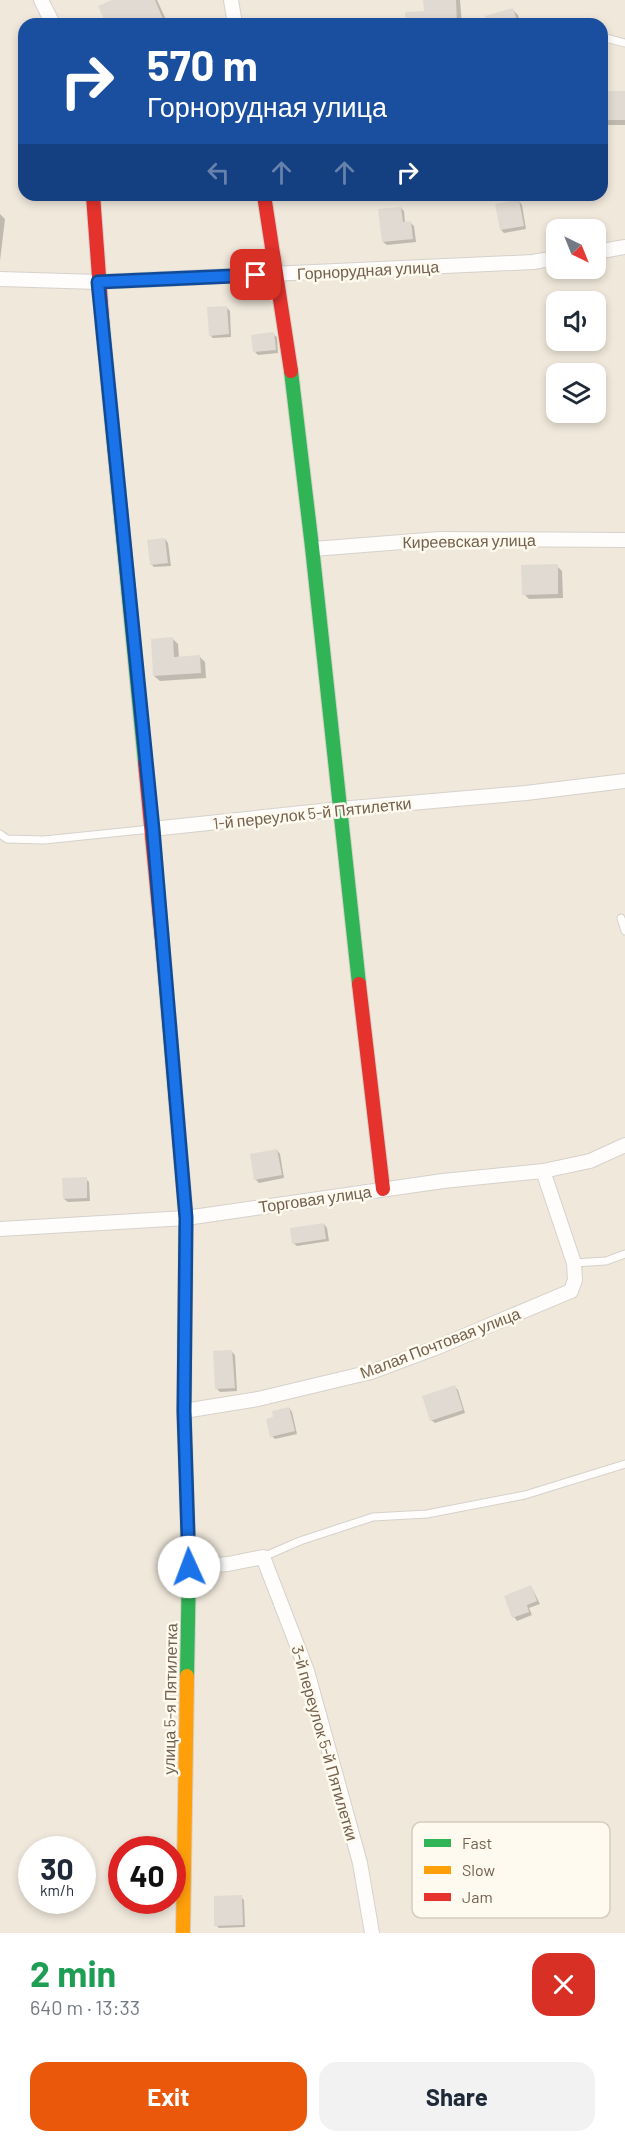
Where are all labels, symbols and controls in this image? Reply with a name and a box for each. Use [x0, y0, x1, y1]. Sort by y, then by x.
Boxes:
text: 570 m [147, 39, 258, 89]
icon: right [48, 42, 126, 120]
text: Горнорудная улица [147, 90, 387, 122]
icon: left [202, 156, 235, 189]
icon: ahead [265, 156, 298, 189]
icon: ahead [328, 156, 361, 189]
icon: right [391, 156, 424, 189]
north arrow [546, 219, 606, 279]
map controls [546, 219, 606, 423]
pin [230, 249, 281, 300]
street label: Горнорудная улица [296, 256, 440, 283]
icon: arrive [239, 258, 272, 291]
button: sound [546, 291, 606, 351]
button: layers [546, 363, 606, 423]
street label: Киреевская улица [402, 530, 536, 551]
street label: 1-й переулок 5-й Пятилетки [212, 793, 412, 832]
street label: Торговая улица [257, 1181, 373, 1216]
street label: Малая Почтовая улица [357, 1303, 523, 1382]
position arrow [157, 1535, 221, 1599]
street label: улица 5-я Пятилетка [159, 1623, 180, 1775]
street label: 3-й переулок 5-й Пятилетки [288, 1643, 362, 1843]
legend [412, 1822, 610, 1918]
text: Fast [462, 1833, 492, 1852]
speed limit sign: 40 [108, 1836, 186, 1914]
text: 30 [40, 1850, 74, 1886]
text: Slow [462, 1860, 495, 1879]
text: km/h [40, 1881, 74, 1899]
text: Jam [462, 1887, 493, 1906]
text: 2 min [30, 1951, 116, 1994]
button: close [532, 1953, 595, 2016]
text: 640 m · 13:33 [30, 1995, 140, 2019]
button: Exit [30, 2062, 307, 2131]
button: Share [319, 2062, 595, 2131]

